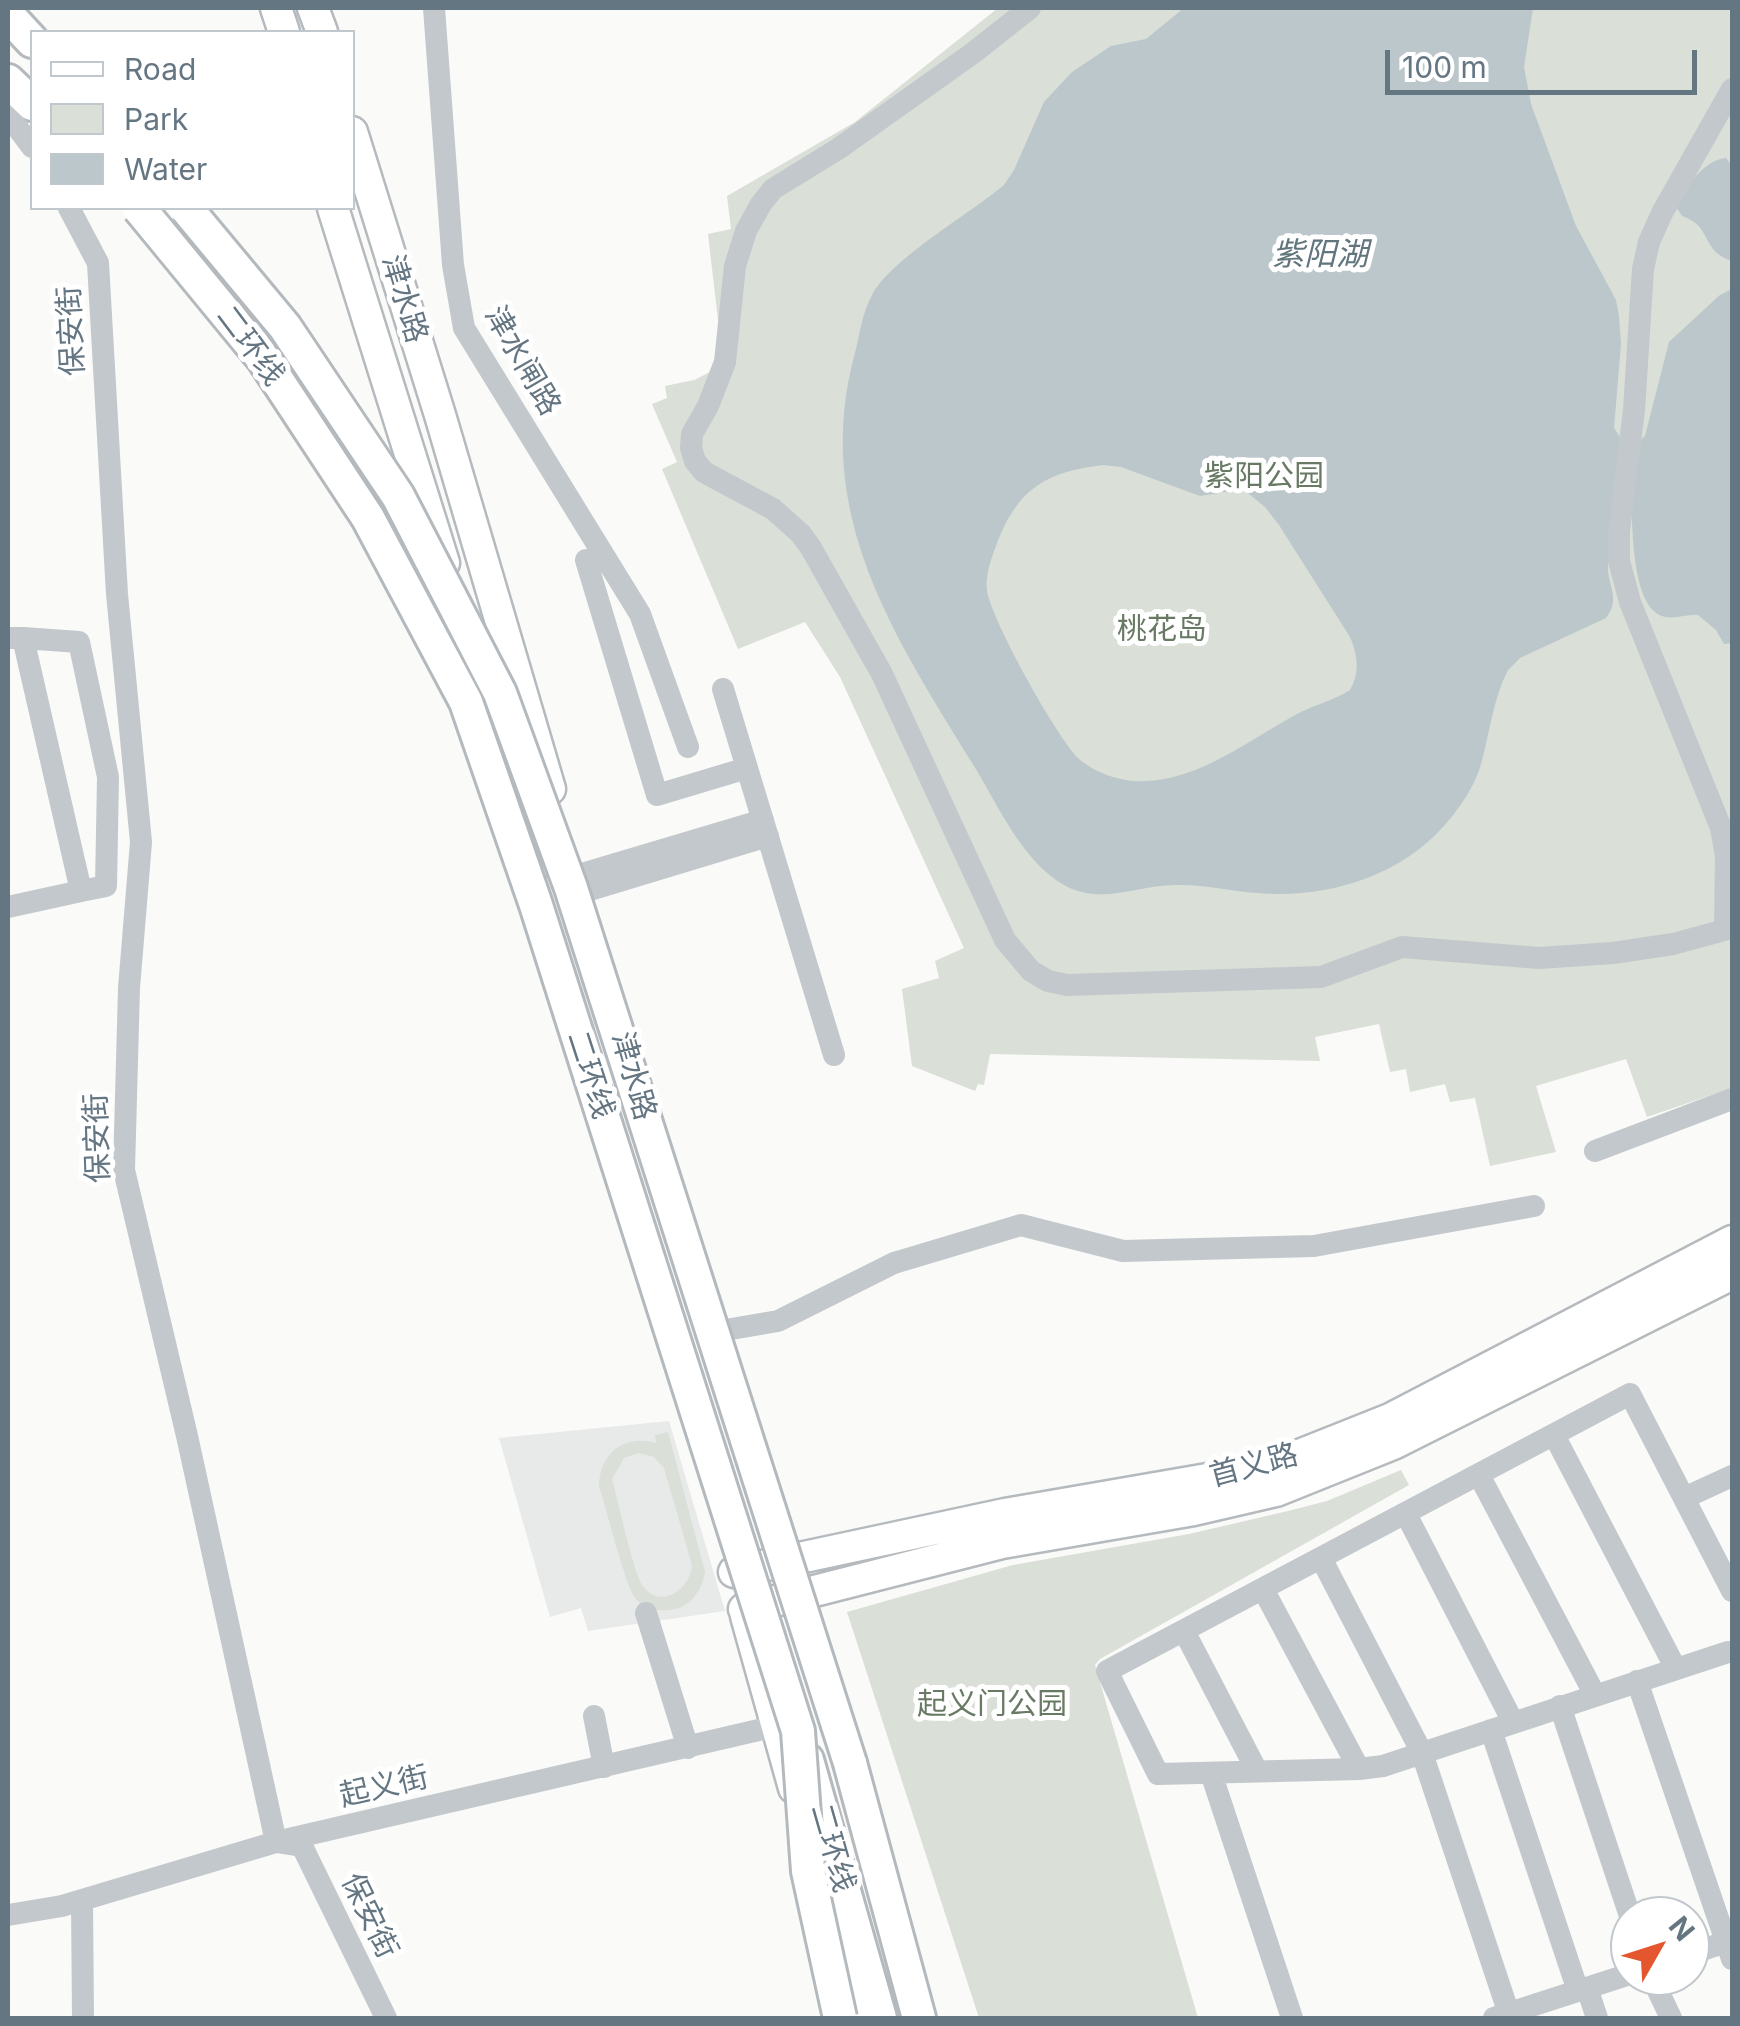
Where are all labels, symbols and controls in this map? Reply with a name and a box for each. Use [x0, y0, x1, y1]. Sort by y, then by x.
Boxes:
legend [30, 30, 355, 210]
scale bar [1390, 30, 1702, 92]
text: 100 m [1402, 49, 1487, 85]
text: Road [124, 51, 196, 87]
text: Park [124, 101, 188, 137]
text: Water [124, 151, 207, 187]
water label: 紫阳湖 [1272, 236, 1368, 274]
street label: 津水路 [374, 251, 434, 347]
street label: 保安街 [52, 285, 92, 377]
street label: 二环线 [209, 299, 291, 393]
street label: 津水闸路 [476, 300, 568, 422]
park label: 紫阳公园 [1204, 459, 1324, 495]
park label: 桃花岛 [1117, 612, 1207, 648]
street label: 二环线 [559, 1027, 621, 1123]
street label: 津水路 [603, 1028, 663, 1124]
street label: 保安街 [78, 1092, 118, 1184]
street label: 首义路 [1206, 1437, 1302, 1495]
park label: 起义门公园 [917, 1687, 1067, 1723]
street label: 起义街 [336, 1759, 432, 1815]
street label: 二环线 [802, 1800, 862, 1896]
street label: 保安街 [333, 1868, 405, 1964]
north arrow [1610, 1896, 1710, 1996]
text: N [1662, 1909, 1702, 1947]

